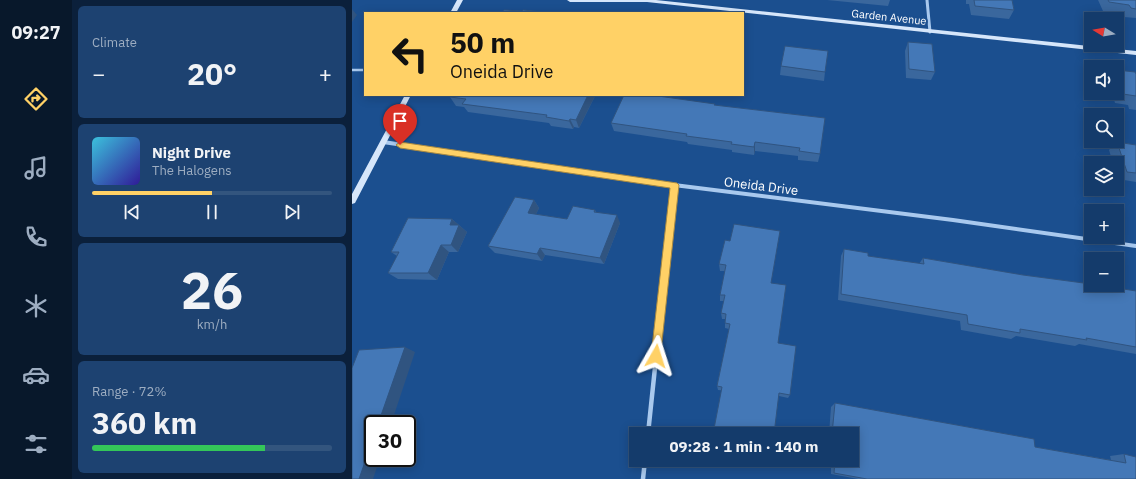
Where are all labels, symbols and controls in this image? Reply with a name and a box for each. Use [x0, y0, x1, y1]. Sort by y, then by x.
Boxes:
street label: Garden Avenue [851, 6, 927, 28]
north arrow [1084, 12, 1124, 52]
map controls [1084, 12, 1124, 292]
text: 09:27 [11, 21, 61, 44]
text: 50 m [450, 24, 515, 61]
icon: left [384, 28, 436, 80]
text: Climate [92, 34, 137, 51]
text: 20° [187, 54, 237, 93]
text: − [92, 59, 105, 88]
text: + [319, 59, 332, 88]
text: Oneida Drive [450, 60, 553, 83]
button: sound [1084, 60, 1124, 100]
icon: directions [22, 85, 50, 113]
pin [383, 104, 417, 145]
button: search [1084, 108, 1124, 148]
icon: arrive [389, 110, 411, 132]
text: Night Drive [152, 143, 231, 162]
icon: music [22, 154, 50, 182]
button: layers [1084, 156, 1124, 196]
text: The Halogens [152, 162, 232, 179]
street label: Oneida Drive [723, 173, 799, 199]
icon: previous [121, 201, 143, 223]
icon: pause [201, 201, 223, 223]
icon: next [281, 201, 303, 223]
button: + [1084, 204, 1124, 244]
icon: phone [22, 223, 50, 251]
button: − [1084, 252, 1124, 292]
text: 26 [181, 256, 243, 323]
icon: climate [22, 292, 50, 320]
text: km/h [197, 316, 227, 333]
position arrow [635, 335, 677, 377]
icon: car [22, 361, 50, 389]
text: Range · 72% [92, 383, 166, 400]
text: 360 km [92, 403, 197, 442]
speed limit sign: 30 [364, 415, 416, 467]
icon: filters [22, 430, 50, 458]
text: 09:28 · 1 min · 140 m [670, 437, 818, 456]

